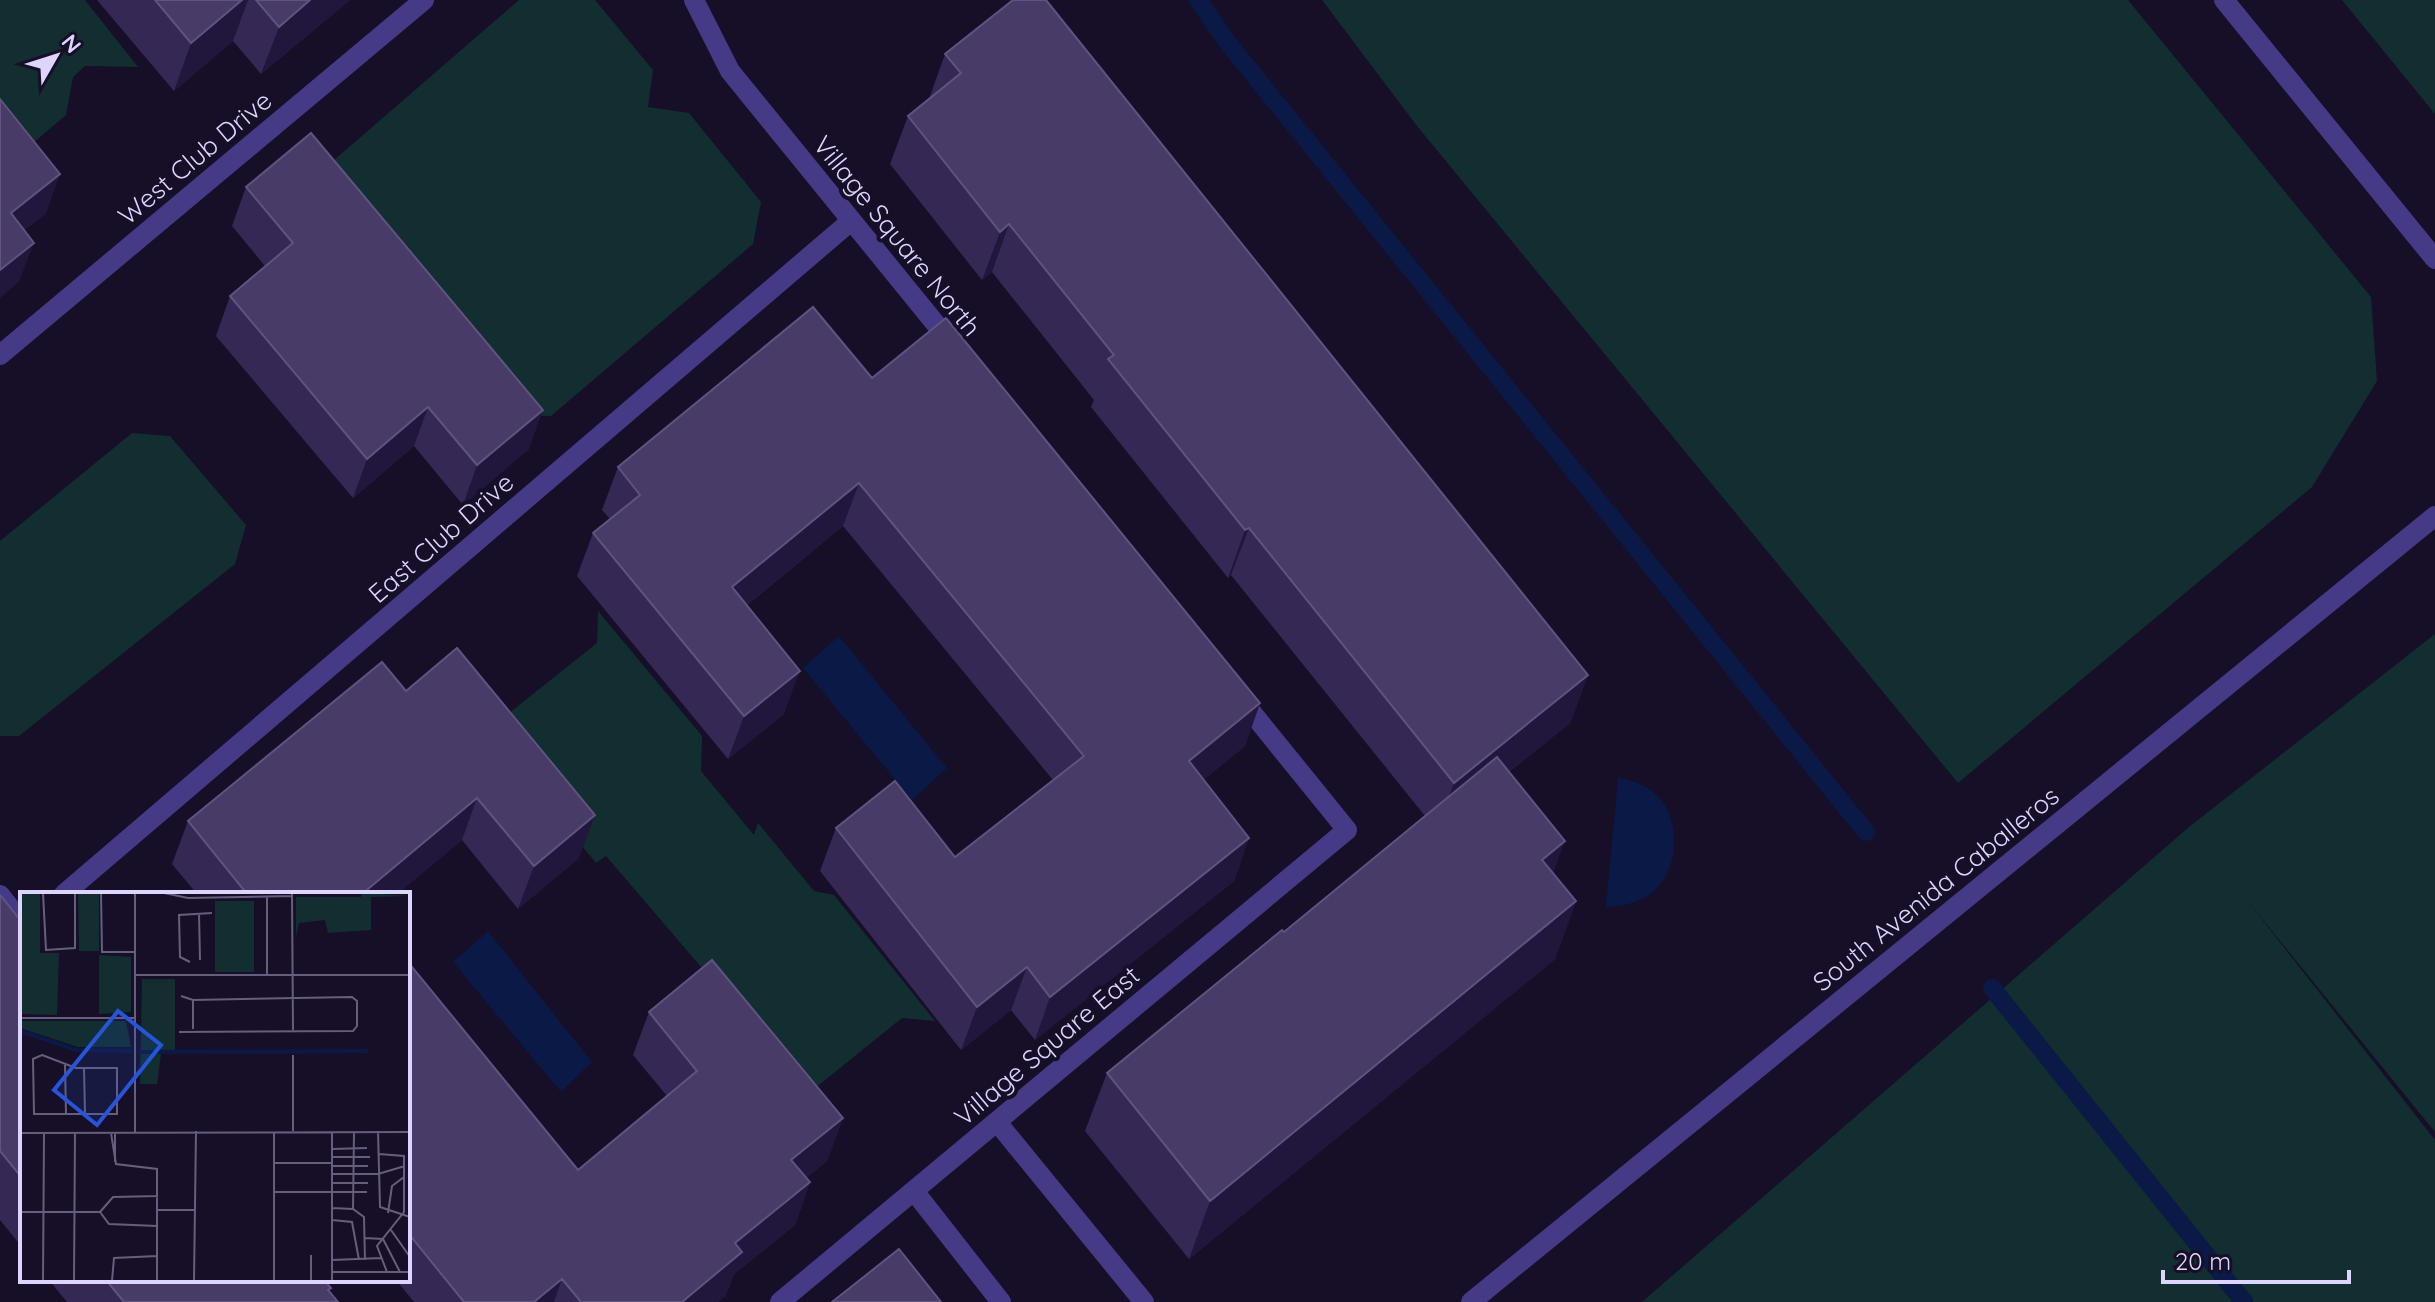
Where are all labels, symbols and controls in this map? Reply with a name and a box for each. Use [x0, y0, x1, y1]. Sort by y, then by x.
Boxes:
north arrow [16, 16, 96, 96]
text: N [56, 28, 88, 59]
street label: West Club Drive [111, 84, 278, 232]
street label: Village Square North [806, 129, 988, 343]
street label: East Club Drive [361, 466, 520, 610]
street label: South Avenida Caballeros [1806, 779, 2066, 998]
inset map [20, 892, 410, 1282]
street label: Village Square East [947, 958, 1146, 1133]
scale bar [2163, 1234, 2349, 1284]
text: 20 m [2175, 1246, 2231, 1276]

